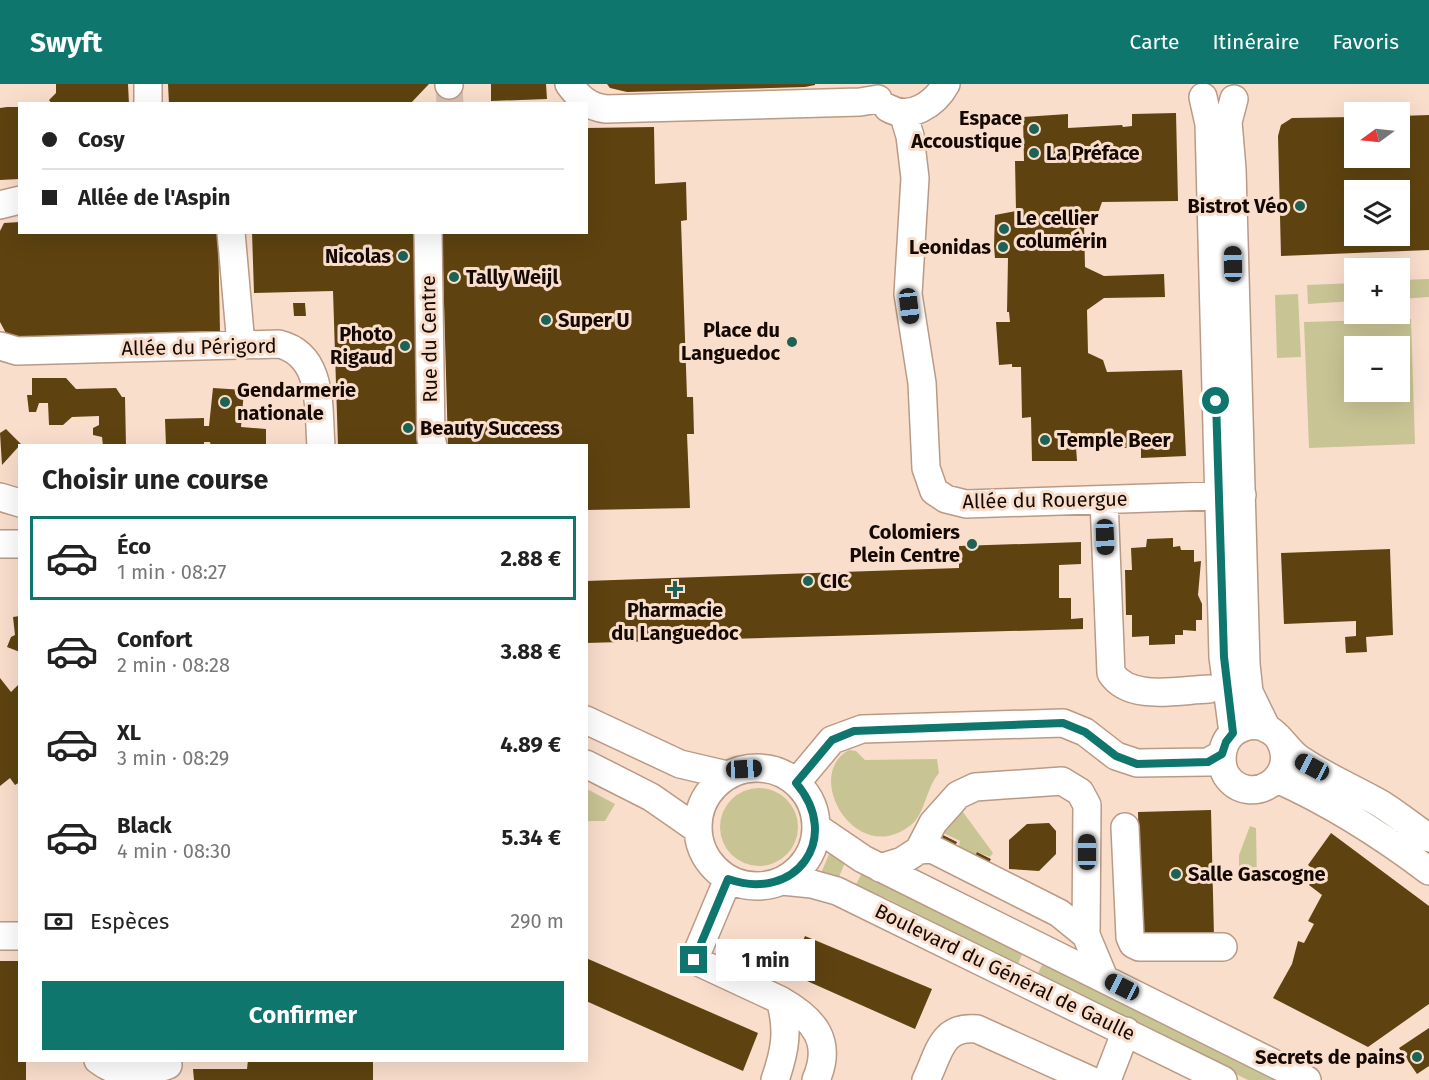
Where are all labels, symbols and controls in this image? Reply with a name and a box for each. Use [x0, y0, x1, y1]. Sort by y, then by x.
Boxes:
text: Swyft [30, 26, 102, 59]
text: Carte [1130, 29, 1179, 55]
text: Itinéraire [1212, 29, 1299, 55]
text: Favoris [1332, 29, 1399, 55]
north arrow [1344, 102, 1410, 168]
map controls [1344, 102, 1410, 402]
place label: Espace Accoustique [910, 106, 1022, 153]
marker: Espace Accoustique [1027, 122, 1041, 136]
text: Cosy [78, 126, 125, 153]
place label: La Préface [1046, 141, 1140, 165]
marker: La Préface [1027, 146, 1041, 160]
button: layers [1344, 180, 1410, 246]
text: Allée de l'Aspin [78, 184, 230, 211]
place label: Bistrot Véo [1187, 194, 1288, 218]
marker: Bistrot Véo [1293, 199, 1307, 213]
place label: Le cellier columérin [1016, 206, 1107, 253]
marker: Le cellier columérin [997, 222, 1011, 236]
place label: Leonidas [909, 235, 991, 259]
marker: Leonidas [996, 240, 1010, 254]
place label: Nicolas [325, 244, 391, 268]
car [1224, 246, 1242, 282]
marker: Nicolas [396, 249, 410, 263]
button: + [1344, 258, 1410, 324]
place label: Tally Weijl [466, 265, 558, 289]
marker: Tally Weijl [447, 270, 461, 284]
street label: Rue du Centre [416, 275, 442, 403]
car [898, 287, 920, 325]
place label: Super U [558, 308, 630, 332]
marker: Super U [539, 313, 553, 327]
place label: Place du Languedoc [681, 318, 780, 365]
place label: Photo Rigaud [330, 322, 393, 369]
street label: Allée du Périgord [121, 334, 277, 360]
marker: Place du Languedoc [785, 335, 799, 349]
button: − [1344, 336, 1410, 402]
marker: Photo Rigaud [398, 339, 412, 353]
place label: Gendarmerie nationale [237, 378, 356, 425]
route start [1202, 387, 1229, 414]
marker: Gendarmerie nationale [218, 395, 232, 409]
place label: Beauty Success [420, 416, 560, 440]
marker: Beauty Success [401, 421, 415, 435]
place label: Temple Beer [1057, 428, 1172, 452]
marker: Temple Beer [1038, 433, 1052, 447]
text: Choisir une course [42, 464, 268, 496]
street label: Allée du Rouergue [962, 487, 1128, 513]
car [1095, 519, 1115, 555]
place label: Colomiers Plein Centre [850, 520, 960, 567]
icon: car [45, 531, 99, 585]
text: Éco [117, 533, 151, 560]
marker: Colomiers Plein Centre [965, 537, 979, 551]
text: 2.88 € [501, 545, 561, 572]
text: 1 min · 08:27 [117, 560, 226, 584]
place label: CIC [820, 569, 849, 593]
marker: CIC [801, 574, 815, 588]
marker: Pharmacie du Languedoc [668, 582, 682, 596]
place label: Pharmacie du Languedoc [611, 598, 739, 645]
icon: car [45, 624, 99, 678]
text: Confort [117, 626, 193, 653]
text: 3.88 € [500, 638, 561, 665]
text: 2 min · 08:28 [117, 653, 230, 677]
icon: car [45, 717, 99, 771]
text: XL [117, 719, 141, 746]
text: 4.89 € [500, 731, 561, 758]
text: 3 min · 08:29 [117, 746, 229, 770]
car [1292, 751, 1332, 783]
car [726, 759, 762, 779]
icon: car [45, 810, 99, 864]
text: Black [117, 812, 172, 839]
text: 5.34 € [502, 824, 561, 851]
car [1078, 834, 1096, 870]
text: 4 min · 08:30 [117, 839, 231, 863]
place label: Salle Gascogne [1188, 862, 1326, 886]
marker: Salle Gascogne [1169, 867, 1183, 881]
street label: Boulevard du Général de Gaulle [871, 898, 1139, 1046]
icon: cash [42, 905, 75, 938]
text: Espèces [90, 908, 169, 935]
text: 290 m [510, 909, 564, 933]
callout: 1 min [715, 939, 814, 981]
route end [680, 946, 707, 973]
text: 1 min [741, 948, 790, 972]
car [1102, 971, 1142, 1003]
button: Confirmer [42, 981, 564, 1050]
place label: Secrets de pains [1255, 1045, 1405, 1069]
marker: Secrets de pains [1410, 1050, 1424, 1064]

